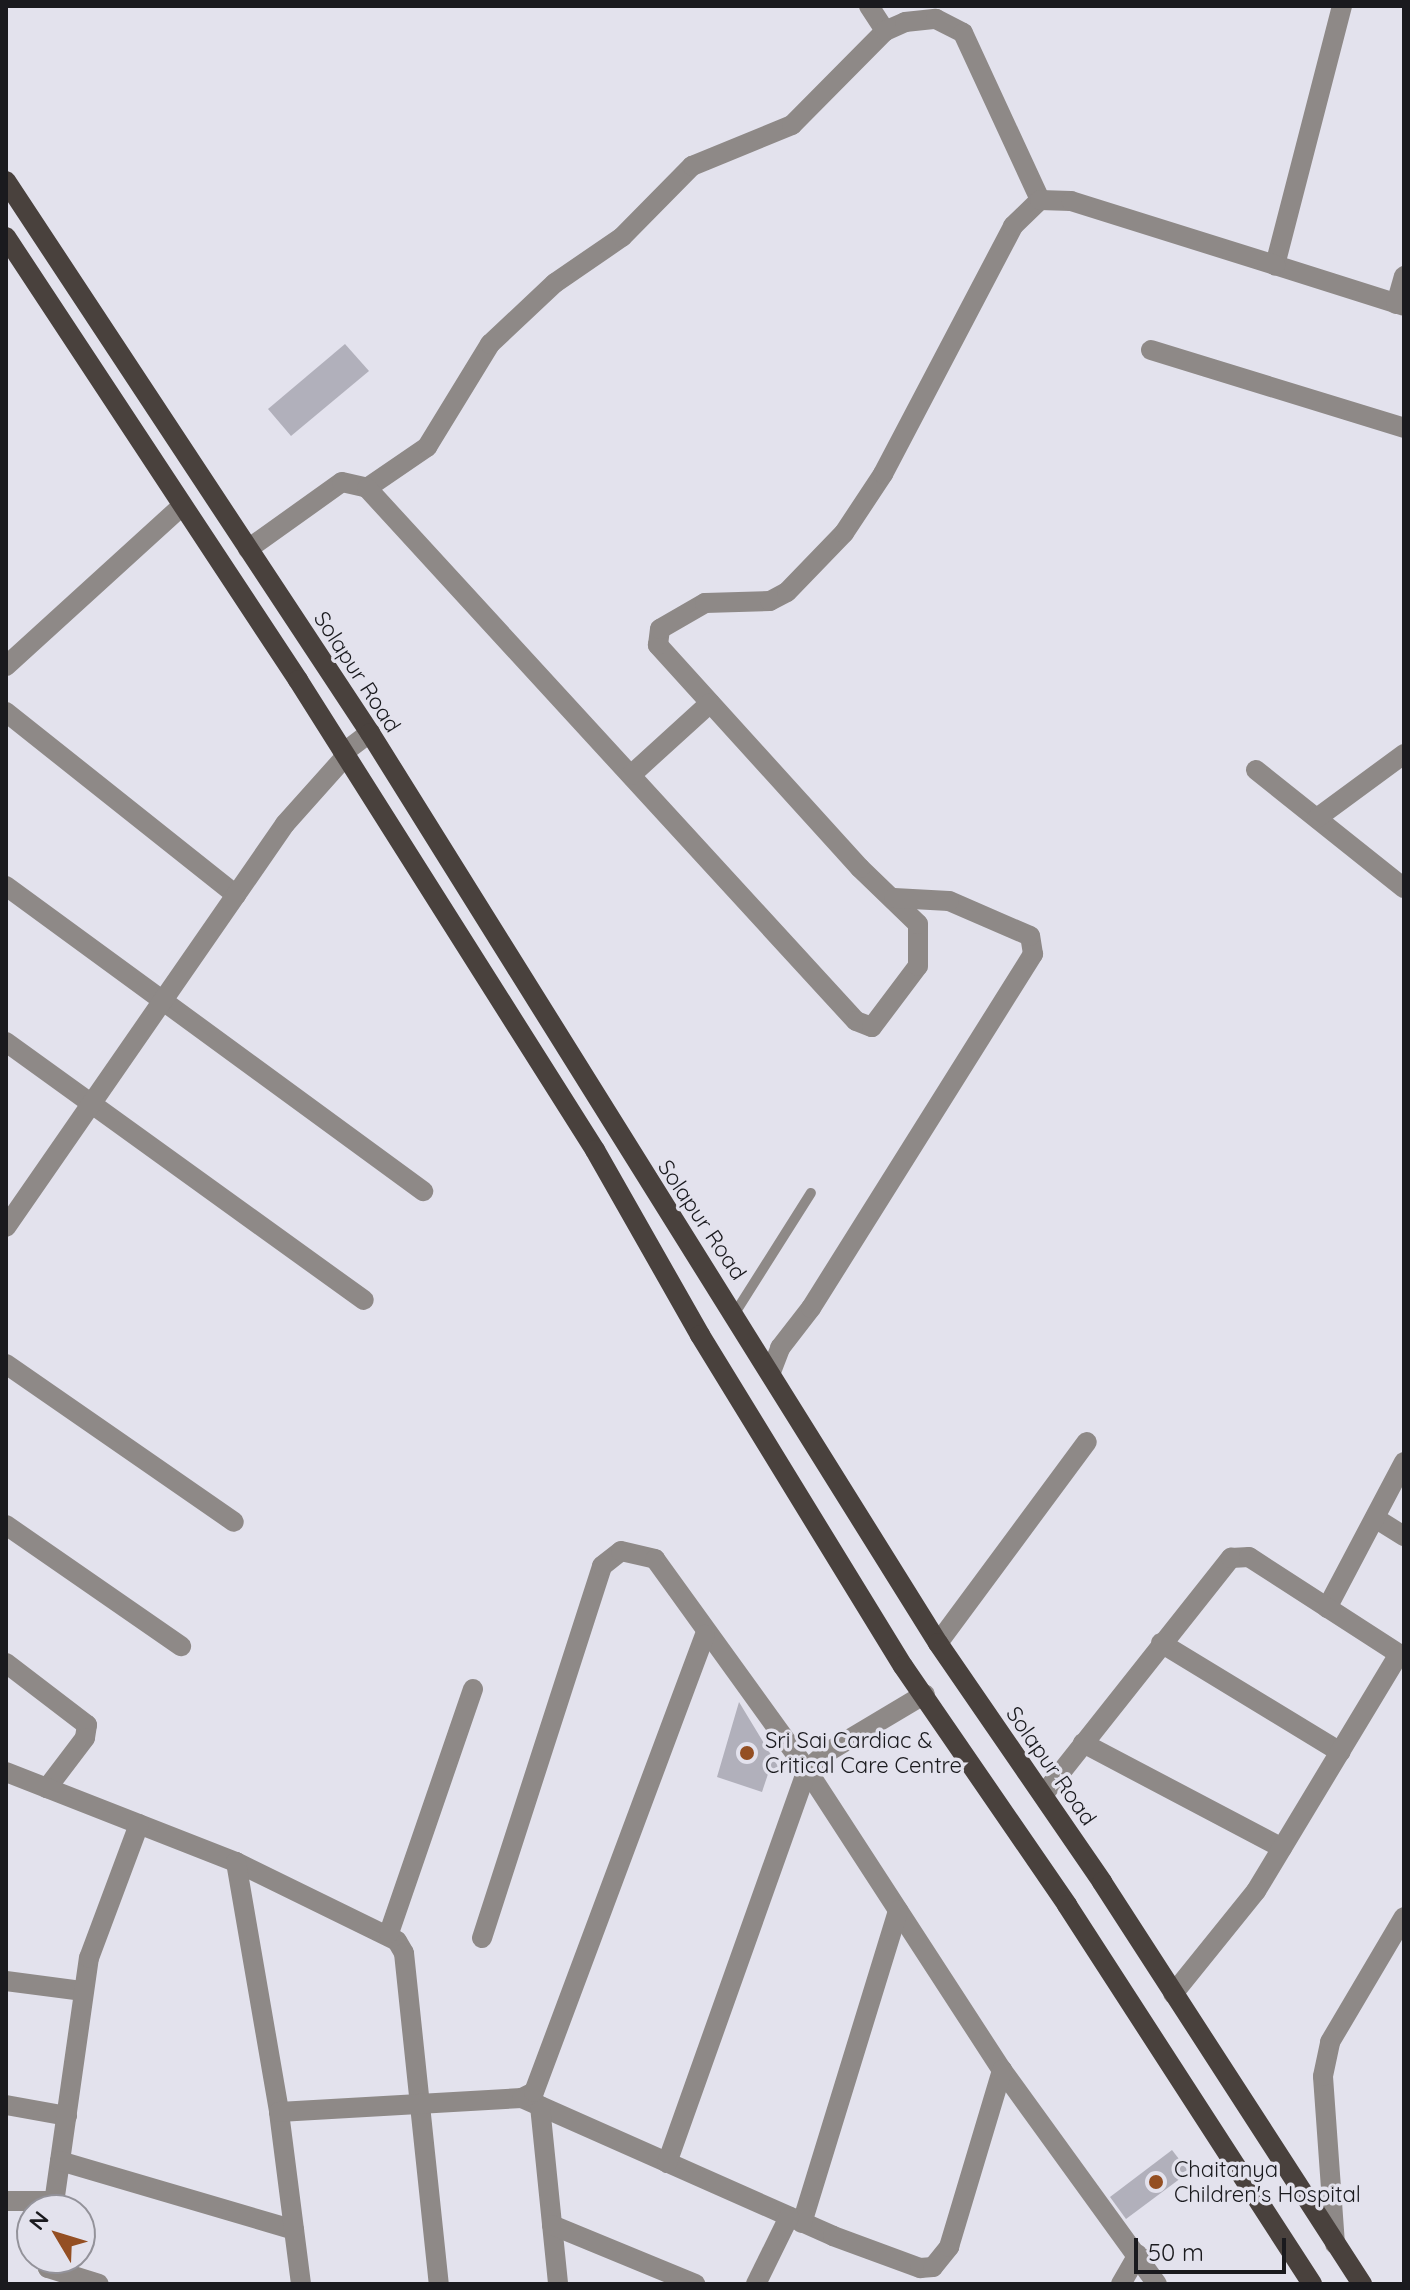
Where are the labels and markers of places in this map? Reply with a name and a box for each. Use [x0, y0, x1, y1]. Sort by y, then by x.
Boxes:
place label: Sri Sai Cardiac & Critical Care Centre [765, 1727, 962, 1778]
marker: Sri Sai Cardiac & Critical Care Centre [736, 1742, 758, 1764]
place label: Chaitanya Children's Hospital [1174, 2156, 1361, 2208]
marker: Chaitanya Children's Hospital [1145, 2171, 1167, 2193]

